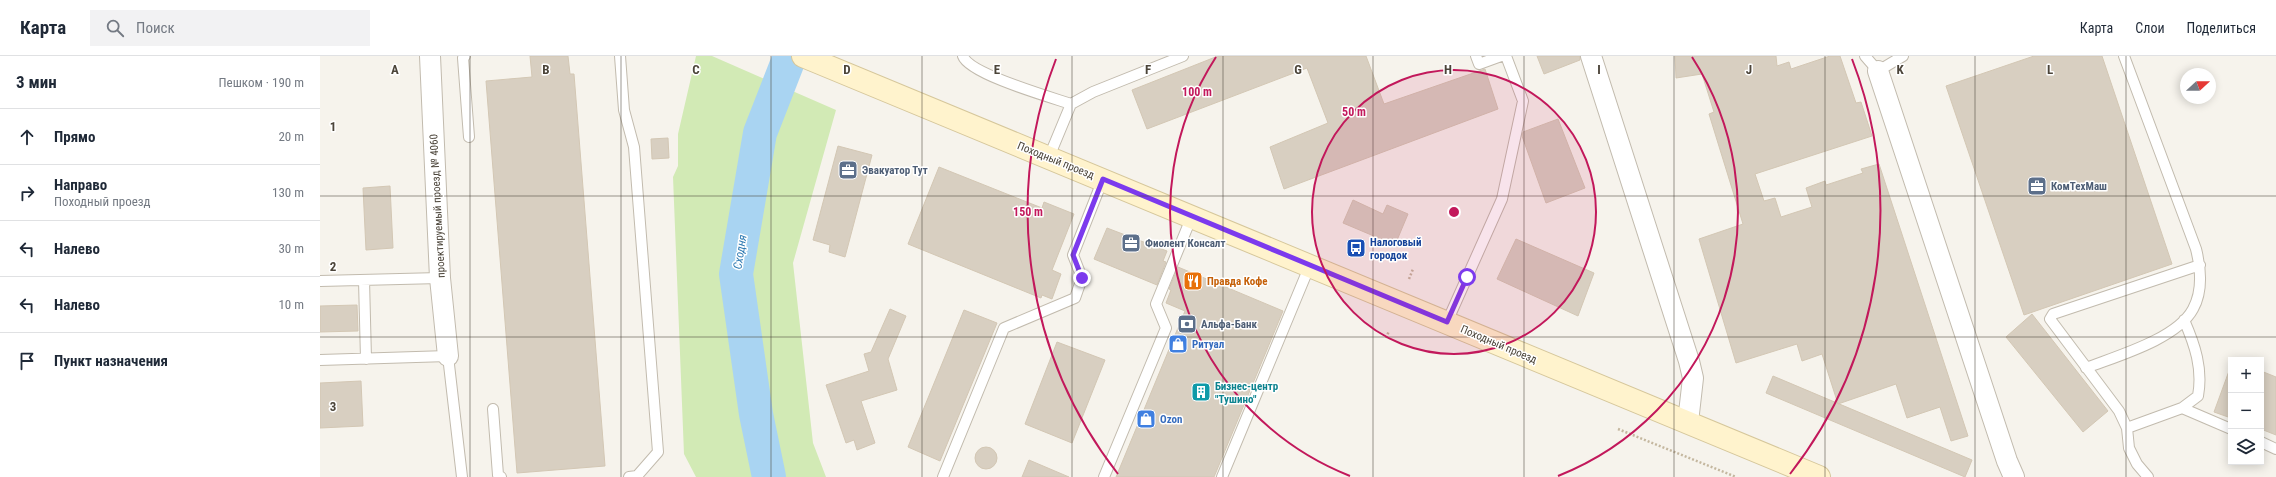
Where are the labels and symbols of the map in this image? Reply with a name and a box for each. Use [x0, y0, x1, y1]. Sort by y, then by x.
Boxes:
text: A [391, 62, 399, 77]
text: B [542, 62, 550, 77]
text: C [692, 62, 700, 77]
text: D [843, 62, 851, 77]
text: E [994, 62, 1001, 77]
text: F [1145, 62, 1151, 77]
text: G [1294, 62, 1302, 77]
text: H [1444, 62, 1452, 77]
text: I [1597, 62, 1601, 77]
text: J [1746, 62, 1752, 77]
text: K [1896, 62, 1904, 77]
text: L [2047, 62, 2053, 77]
north arrow [2180, 68, 2216, 104]
text: 100 m [1182, 85, 1212, 99]
text: 50 m [1342, 105, 1366, 119]
text: 1 [330, 119, 336, 134]
street label: проектируемый проезд № 4060 [427, 134, 448, 278]
street label: Походный проезд [1015, 139, 1096, 182]
office icon: Эвакуатор Тут [837, 159, 859, 181]
place label: Эвакуатор Тут [862, 164, 928, 177]
office icon: КомТехМаш [2026, 175, 2048, 197]
place label: КомТехМаш [2051, 180, 2107, 193]
text: 150 m [1013, 205, 1043, 219]
centre of rings [1447, 205, 1461, 219]
office icon: Фиолент Консалт [1120, 232, 1142, 254]
water label: Сходня [730, 233, 750, 270]
place label: Налоговый городок [1370, 236, 1421, 262]
place label: Фиолент Консалт [1145, 237, 1225, 250]
bus stop icon: Налоговый городок [1345, 237, 1367, 259]
text: 2 [330, 259, 337, 274]
route start [1458, 268, 1476, 286]
route end [1073, 269, 1091, 287]
restaurant icon: Правда Кофе [1182, 270, 1204, 292]
place label: Правда Кофе [1207, 275, 1268, 288]
bank icon: Альфа-Банк [1176, 313, 1198, 335]
place label: Альфа-Банк [1201, 318, 1257, 331]
street label: Походный проезд [1459, 323, 1539, 366]
shop icon: Ритуал [1167, 333, 1189, 355]
place label: Ритуал [1192, 338, 1224, 351]
place label: Бизнес-центр "Тушино" [1215, 380, 1279, 406]
building icon: Бизнес-центр "Тушино" [1190, 381, 1212, 403]
text: 3 [330, 399, 336, 414]
shop icon: Ozon [1135, 408, 1157, 430]
place label: Ozon [1160, 413, 1182, 426]

